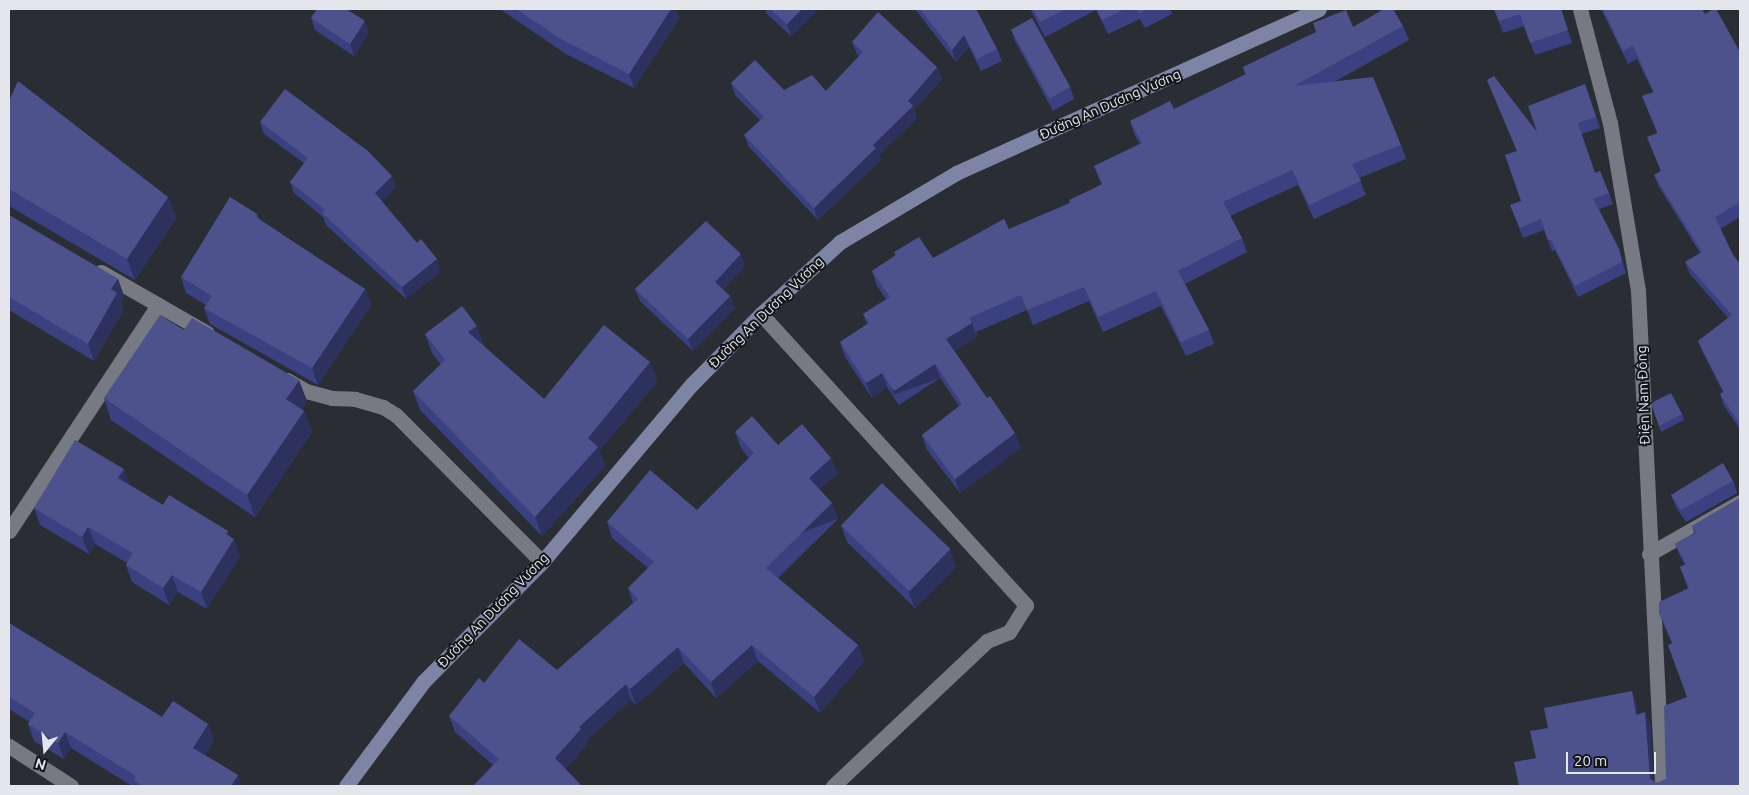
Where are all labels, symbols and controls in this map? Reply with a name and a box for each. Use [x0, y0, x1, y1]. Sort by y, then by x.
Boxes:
street label: Đường An Dương Vương [1037, 65, 1183, 143]
street label: Đường An Dương Vương [705, 253, 827, 371]
street label: Điện Nam Đông [1633, 345, 1653, 445]
street label: Đường An Dương Vương [434, 549, 552, 671]
north arrow [20, 725, 70, 775]
scale bar [1569, 742, 1659, 774]
text: 20 m [1574, 752, 1607, 769]
text: N [33, 755, 48, 774]

